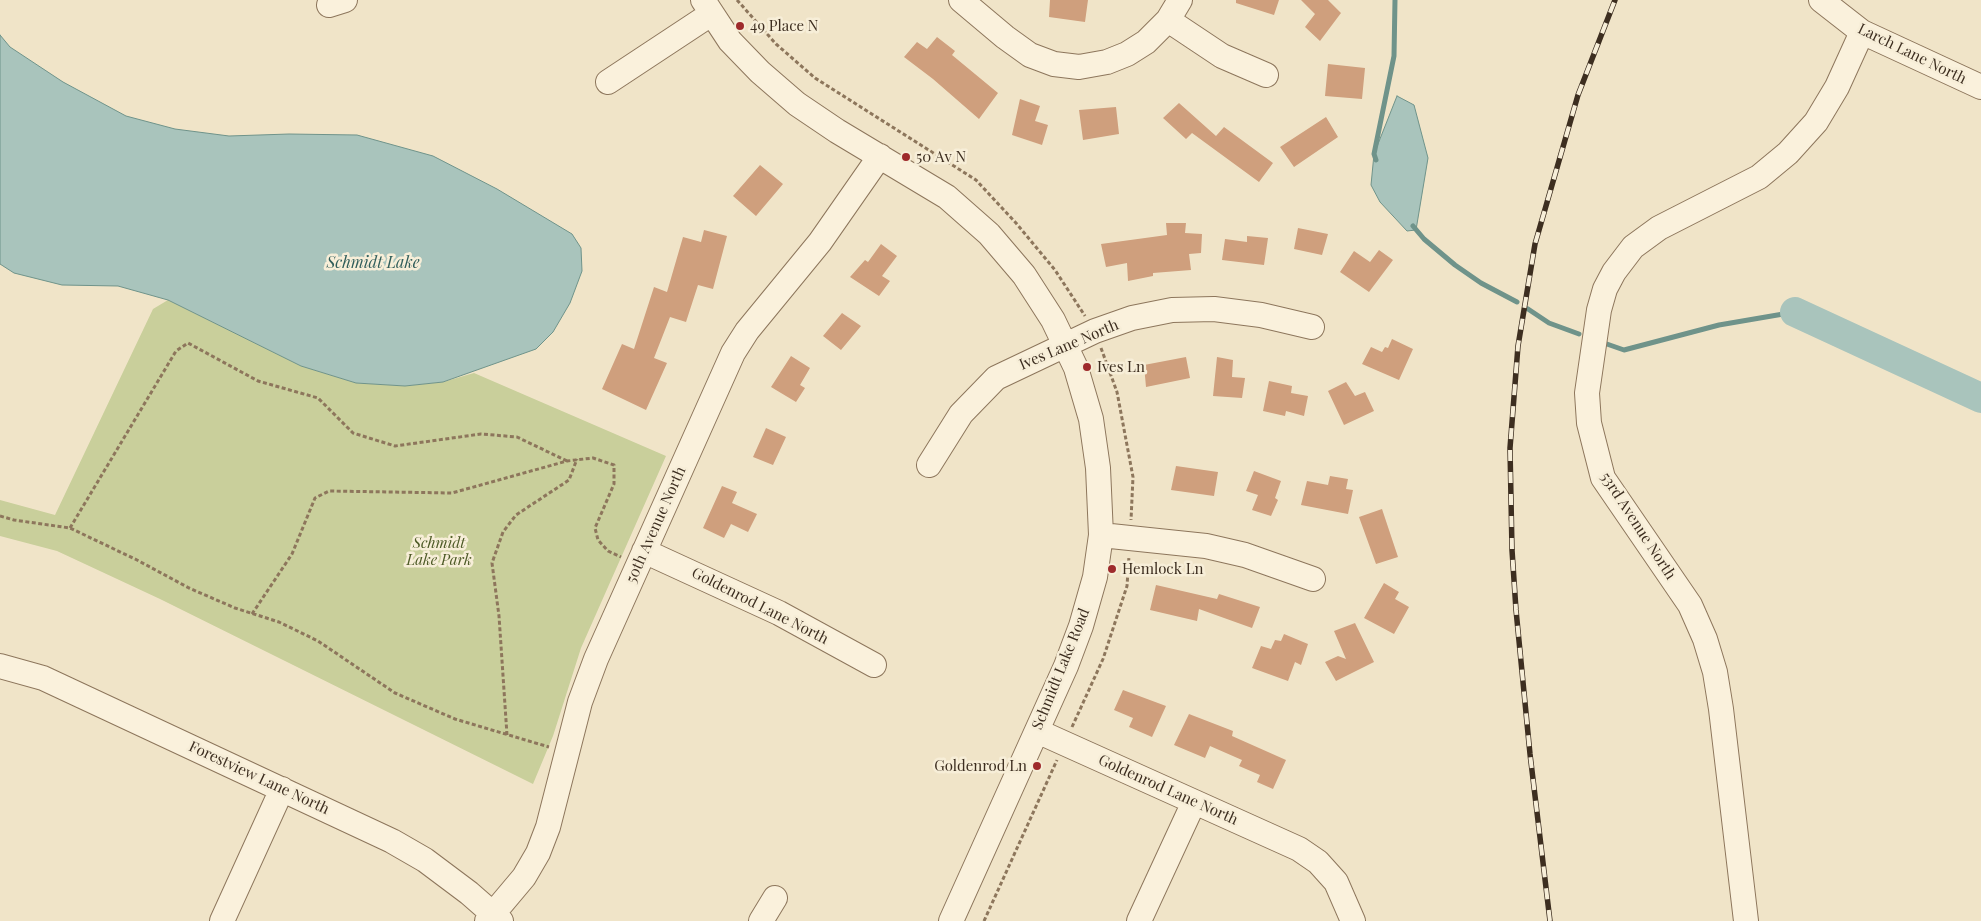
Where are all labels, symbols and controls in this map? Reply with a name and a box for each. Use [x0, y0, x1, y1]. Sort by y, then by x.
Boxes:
place label: 49 Place N [750, 17, 818, 35]
marker: 49 Place N [734, 20, 746, 32]
street label: Larch Lane North [1855, 20, 1969, 88]
place label: 50 Av N [916, 148, 966, 166]
marker: 50 Av N [900, 151, 912, 163]
water label: Schmidt Lake [326, 253, 420, 273]
street label: Ives Lane North [1017, 316, 1121, 374]
place label: Ives Ln [1097, 358, 1145, 376]
marker: Ives Ln [1081, 361, 1093, 373]
street label: 50th Avenue North [622, 464, 690, 586]
street label: 53rd Avenue North [1597, 469, 1679, 583]
park label: Schmidt Lake Park [406, 534, 472, 569]
place label: Hemlock Ln [1122, 560, 1203, 578]
marker: Hemlock Ln [1106, 563, 1118, 575]
street label: Goldenrod Lane North [689, 564, 831, 648]
street label: Schmidt Lake Road [1028, 606, 1094, 732]
street label: Forestview Lane North [186, 738, 332, 818]
street label: Goldenrod Lane North [1095, 751, 1241, 829]
place label: Goldenrod Ln [934, 757, 1027, 775]
marker: Goldenrod Ln [1031, 760, 1043, 772]

